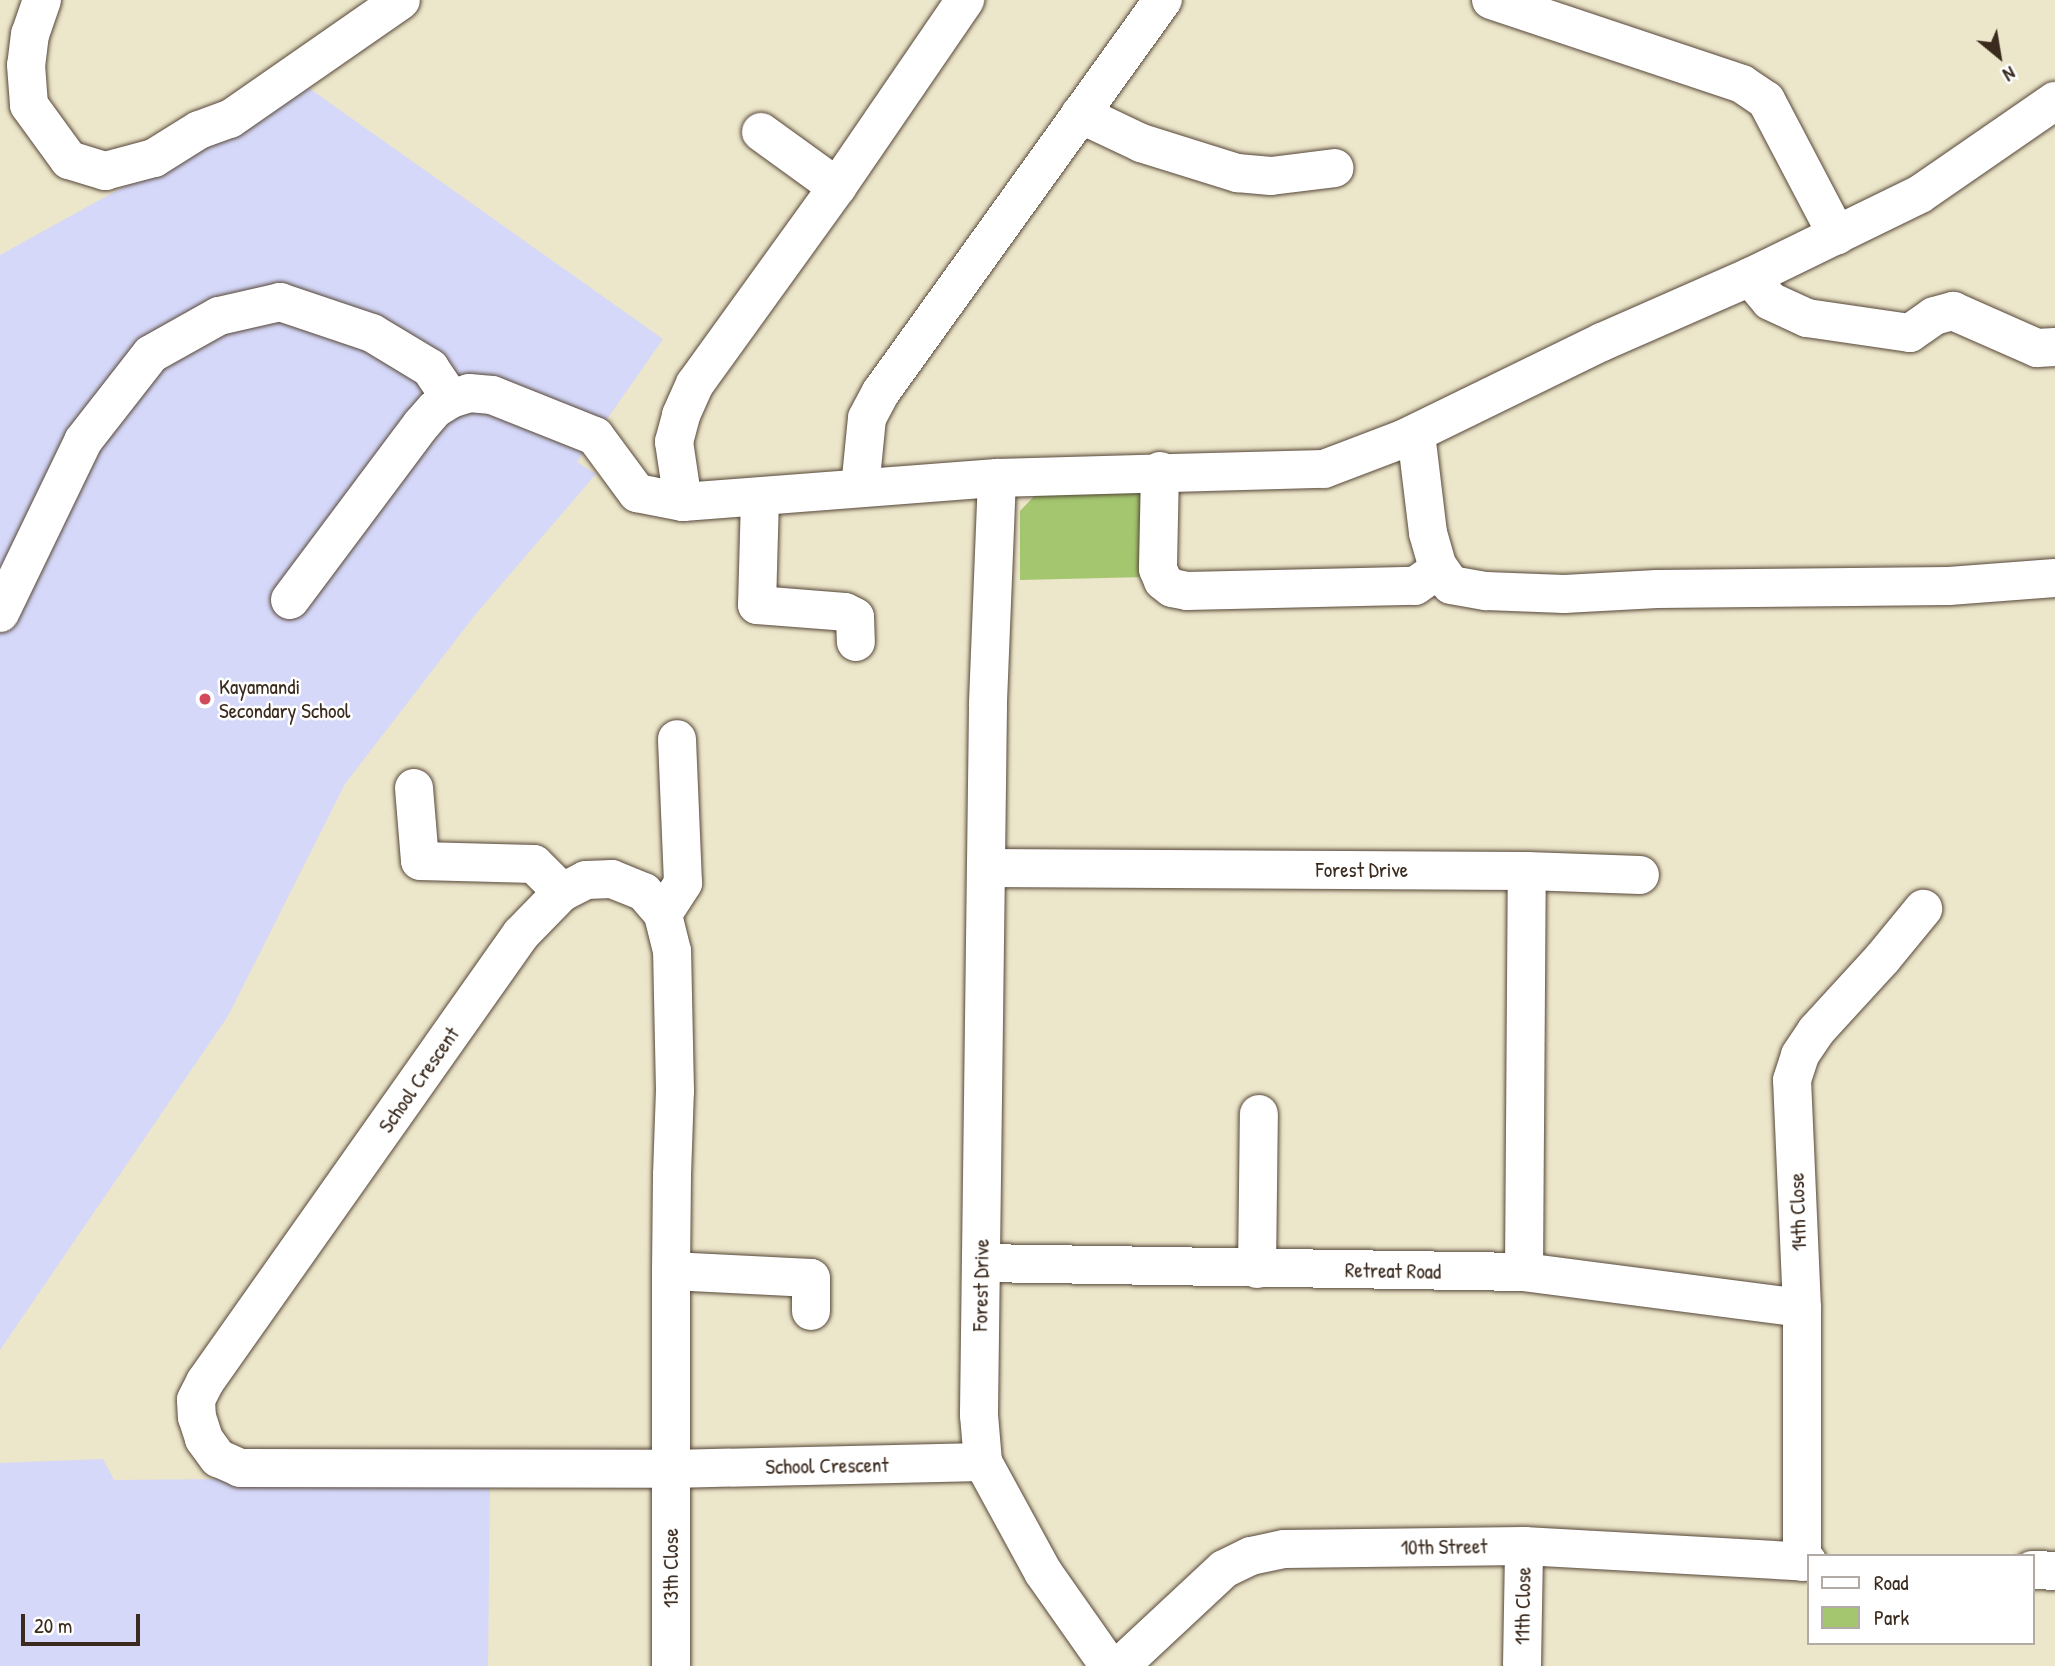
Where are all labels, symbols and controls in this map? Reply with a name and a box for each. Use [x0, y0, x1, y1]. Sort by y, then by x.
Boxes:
north arrow [1964, 21, 2034, 91]
text: N [1999, 60, 2020, 88]
place label: Kayamandi Secondary School [219, 674, 350, 724]
marker: Kayamandi Secondary School [197, 691, 213, 707]
street label: Forest Drive [1316, 857, 1408, 883]
street label: School Crescent [373, 1022, 465, 1138]
street label: 14th Close [1784, 1172, 1812, 1252]
street label: Forest Drive [968, 1239, 994, 1331]
street label: Retreat Road [1345, 1258, 1441, 1284]
street label: School Crescent [765, 1452, 889, 1480]
street label: 13th Close [658, 1528, 684, 1608]
street label: 10th Street [1400, 1534, 1488, 1560]
legend [1806, 1554, 2034, 1645]
street label: 11th Close [1510, 1567, 1536, 1645]
text: Road [1874, 1568, 1908, 1597]
scale bar [24, 1600, 144, 1644]
text: Park [1874, 1603, 1909, 1632]
text: 20 m [34, 1611, 72, 1640]

